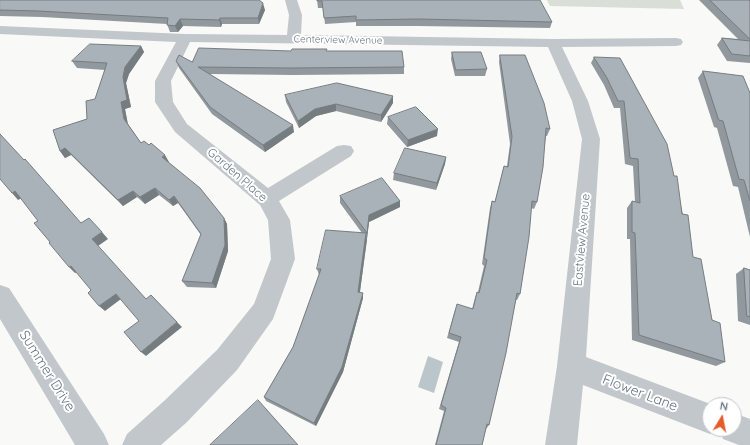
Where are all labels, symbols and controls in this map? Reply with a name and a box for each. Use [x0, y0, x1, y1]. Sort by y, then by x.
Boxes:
street label: Centerview Avenue [293, 33, 383, 47]
street label: Garden Place [204, 145, 270, 205]
street label: Eastview Avenue [571, 193, 593, 287]
street label: Summer Drive [15, 327, 79, 415]
street label: Flower Lane [600, 371, 680, 415]
north arrow [702, 397, 742, 437]
text: N [719, 399, 729, 414]

